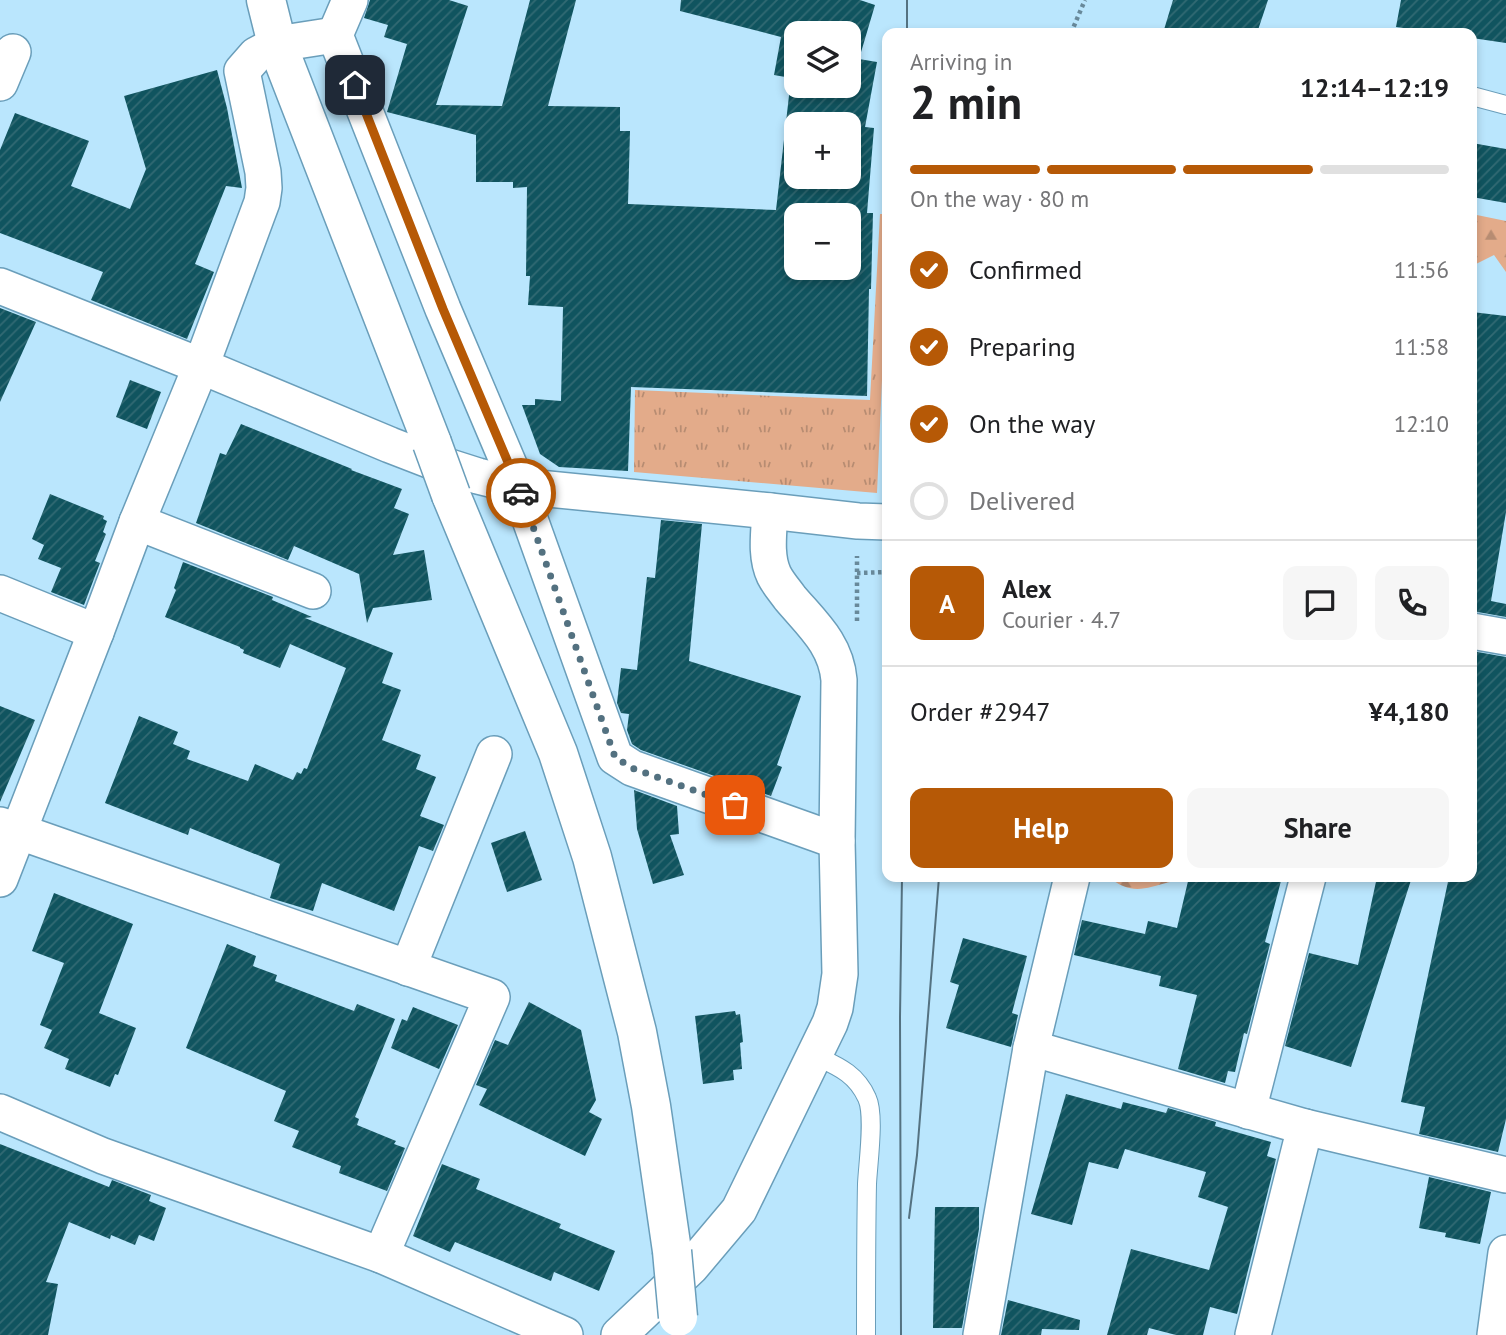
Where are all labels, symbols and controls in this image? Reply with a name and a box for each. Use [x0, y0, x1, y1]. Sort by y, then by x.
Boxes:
map controls [784, 21, 861, 280]
button: layers [784, 21, 861, 98]
text: Arriving in [910, 47, 1012, 76]
pin [325, 55, 385, 115]
icon: home [336, 66, 374, 104]
text: 12:14–12:19 [1300, 71, 1449, 104]
text: 2 min [910, 72, 1022, 132]
button: + [784, 112, 861, 189]
text: On the way · 80 m [910, 184, 1089, 213]
button: − [784, 203, 861, 280]
icon: check [910, 251, 948, 289]
text: Confirmed [969, 253, 1082, 286]
text: 11:56 [1394, 255, 1449, 284]
icon: check [910, 328, 948, 366]
text: Preparing [969, 330, 1076, 363]
text: 11:58 [1394, 332, 1449, 361]
icon: check [910, 405, 948, 443]
text: On the way [969, 407, 1095, 440]
text: 12:10 [1394, 409, 1449, 438]
courier [486, 458, 556, 528]
icon: car [502, 474, 540, 512]
text: Delivered [969, 484, 1075, 517]
button: chat [1283, 566, 1357, 640]
button: phone [1375, 566, 1449, 640]
text: Alex [1002, 572, 1052, 605]
text: A [939, 587, 955, 620]
text: Courier · 4.7 [1002, 605, 1121, 634]
text: Order #2947 [910, 695, 1050, 728]
text: ¥4,180 [1369, 695, 1449, 728]
pin [705, 775, 765, 835]
icon: bag [716, 786, 754, 824]
button: Help [910, 788, 1173, 868]
button: Share [1187, 788, 1449, 868]

